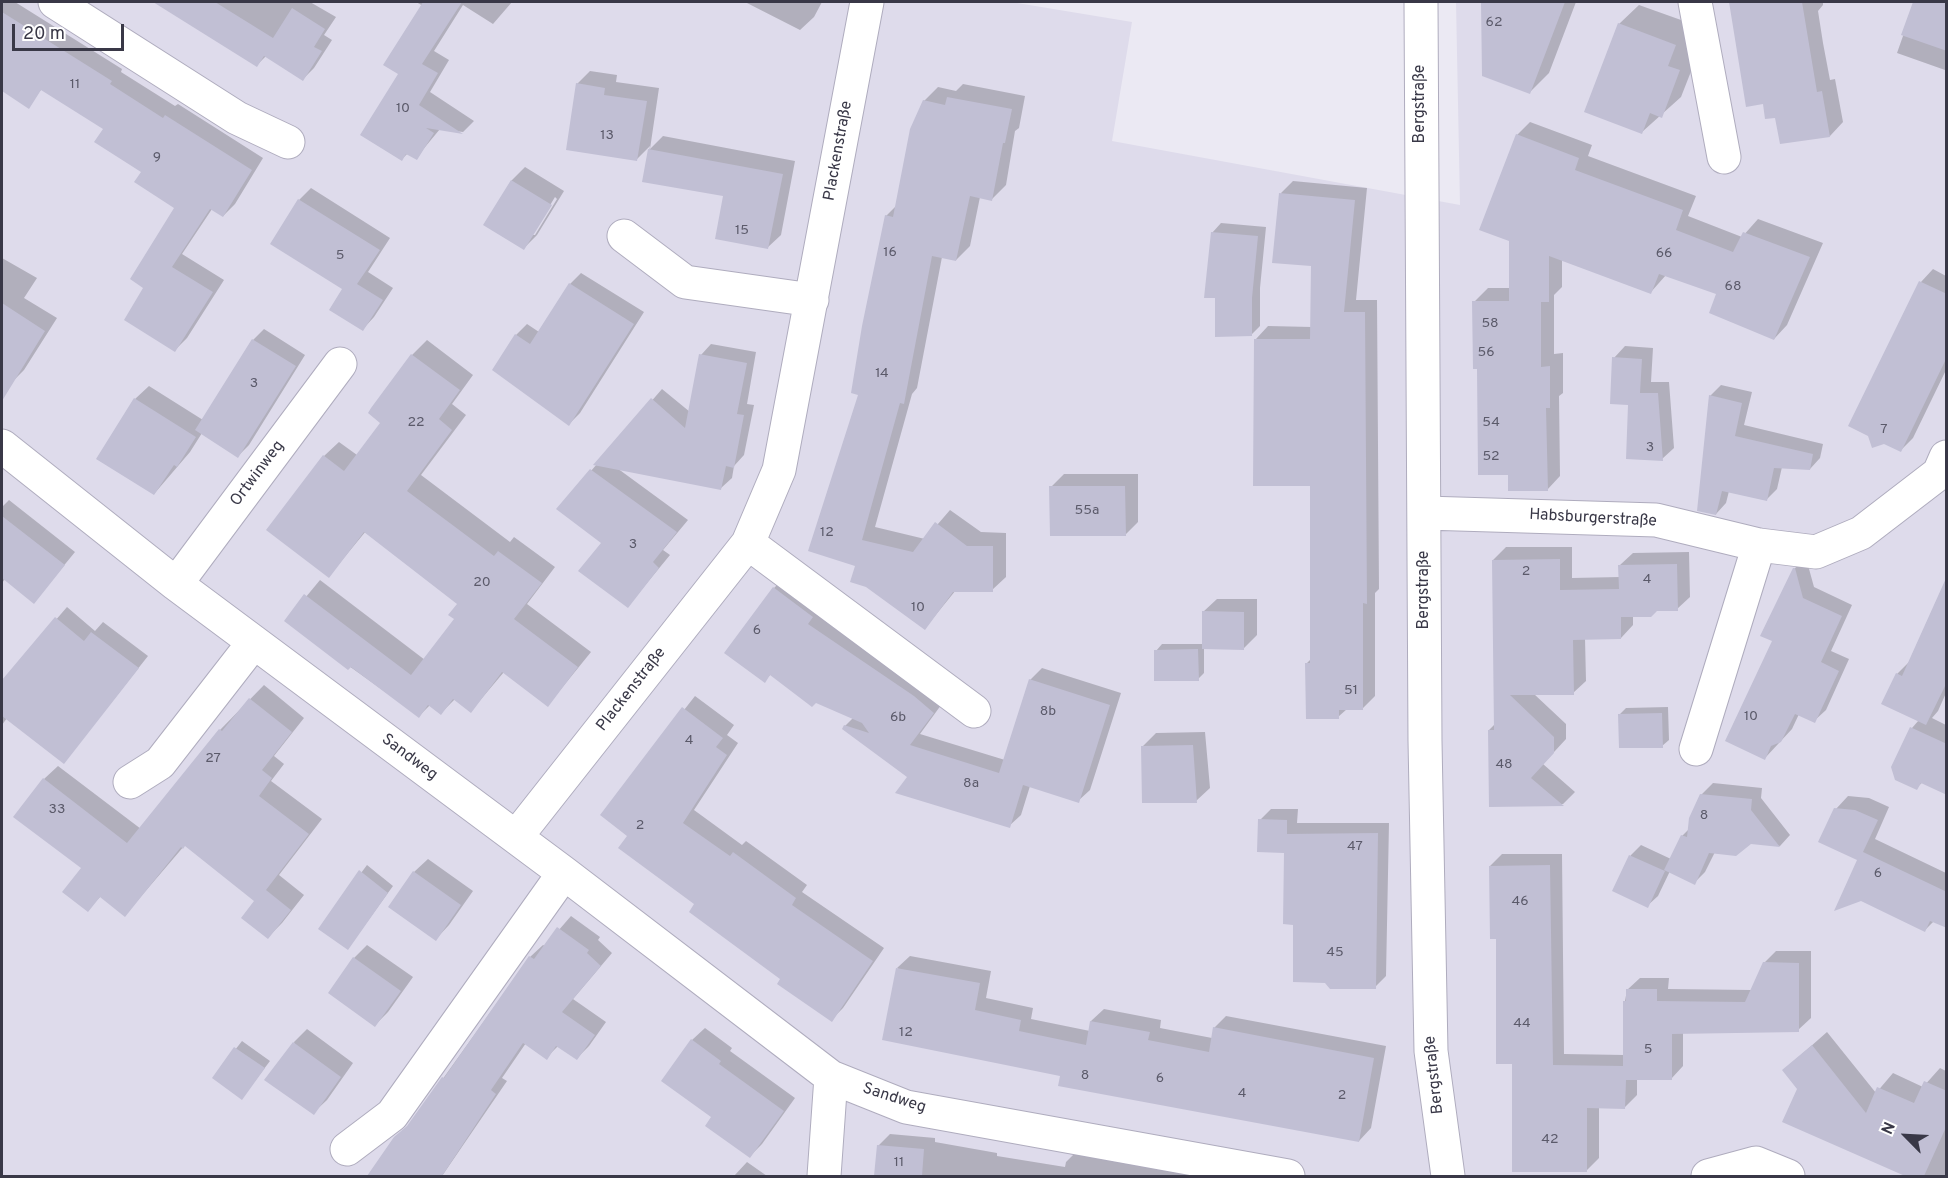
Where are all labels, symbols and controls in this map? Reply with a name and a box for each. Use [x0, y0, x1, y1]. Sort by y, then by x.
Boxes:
scale bar [15, 12, 128, 50]
house number: 62 [1486, 15, 1502, 31]
text: 20 m [23, 23, 65, 46]
street label: Bergstraße [1411, 65, 1431, 143]
house number: 11 [70, 77, 80, 93]
street label: Plackenstraße [821, 99, 857, 203]
house number: 10 [396, 101, 410, 117]
house number: 13 [600, 128, 614, 144]
house number: 9 [153, 150, 161, 166]
house number: 15 [735, 223, 749, 239]
house number: 16 [883, 245, 897, 261]
house number: 66 [1656, 246, 1672, 262]
house number: 5 [336, 248, 344, 264]
house number: 68 [1725, 279, 1741, 295]
house number: 58 [1481, 316, 1499, 332]
house number: 56 [1477, 345, 1495, 361]
house number: 14 [875, 366, 889, 382]
house number: 3 [250, 376, 258, 392]
house number: 22 [407, 415, 425, 431]
house number: 54 [1482, 415, 1500, 431]
house number: 7 [1880, 422, 1888, 438]
street label: Ortwinweg [227, 437, 289, 511]
house number: 3 [1646, 440, 1654, 456]
house number: 52 [1482, 449, 1500, 465]
house number: 55a [1075, 503, 1099, 519]
street label: Habsburgerstraße [1529, 506, 1657, 532]
house number: 12 [820, 525, 834, 541]
house number: 3 [629, 537, 637, 553]
street label: Bergstraße [1415, 551, 1435, 629]
house number: 2 [1522, 564, 1530, 580]
house number: 4 [1643, 572, 1651, 588]
house number: 20 [473, 575, 491, 591]
house number: 10 [911, 600, 925, 616]
house number: 6 [753, 623, 761, 639]
street label: Plackenstraße [593, 644, 671, 736]
house number: 51 [1344, 683, 1358, 699]
house number: 8b [1040, 704, 1056, 720]
house number: 10 [1744, 709, 1758, 725]
house number: 6b [890, 710, 906, 726]
street label: Sandweg [377, 731, 441, 785]
house number: 4 [685, 733, 693, 749]
house number: 27 [205, 751, 221, 767]
house number: 48 [1495, 757, 1513, 773]
house number: 8a [963, 776, 979, 792]
house number: 33 [49, 802, 65, 818]
house number: 8 [1700, 808, 1708, 824]
house number: 2 [636, 818, 644, 834]
house number: 47 [1347, 839, 1363, 855]
house number: 6 [1874, 866, 1882, 882]
house number: 46 [1511, 894, 1529, 910]
house number: 45 [1326, 945, 1344, 961]
house number: 44 [1513, 1016, 1531, 1032]
house number: 12 [899, 1025, 913, 1041]
street label: Bergstraße [1421, 1035, 1449, 1115]
house number: 5 [1644, 1042, 1652, 1058]
house number: 8 [1081, 1068, 1089, 1084]
house number: 6 [1156, 1071, 1164, 1087]
street label: Sandweg [860, 1080, 928, 1118]
house number: 4 [1238, 1086, 1246, 1102]
house number: 2 [1338, 1088, 1346, 1104]
north arrow [1876, 1106, 1936, 1166]
text: N [1878, 1119, 1901, 1138]
house number: 42 [1541, 1132, 1559, 1148]
house number: 11 [894, 1155, 904, 1171]

